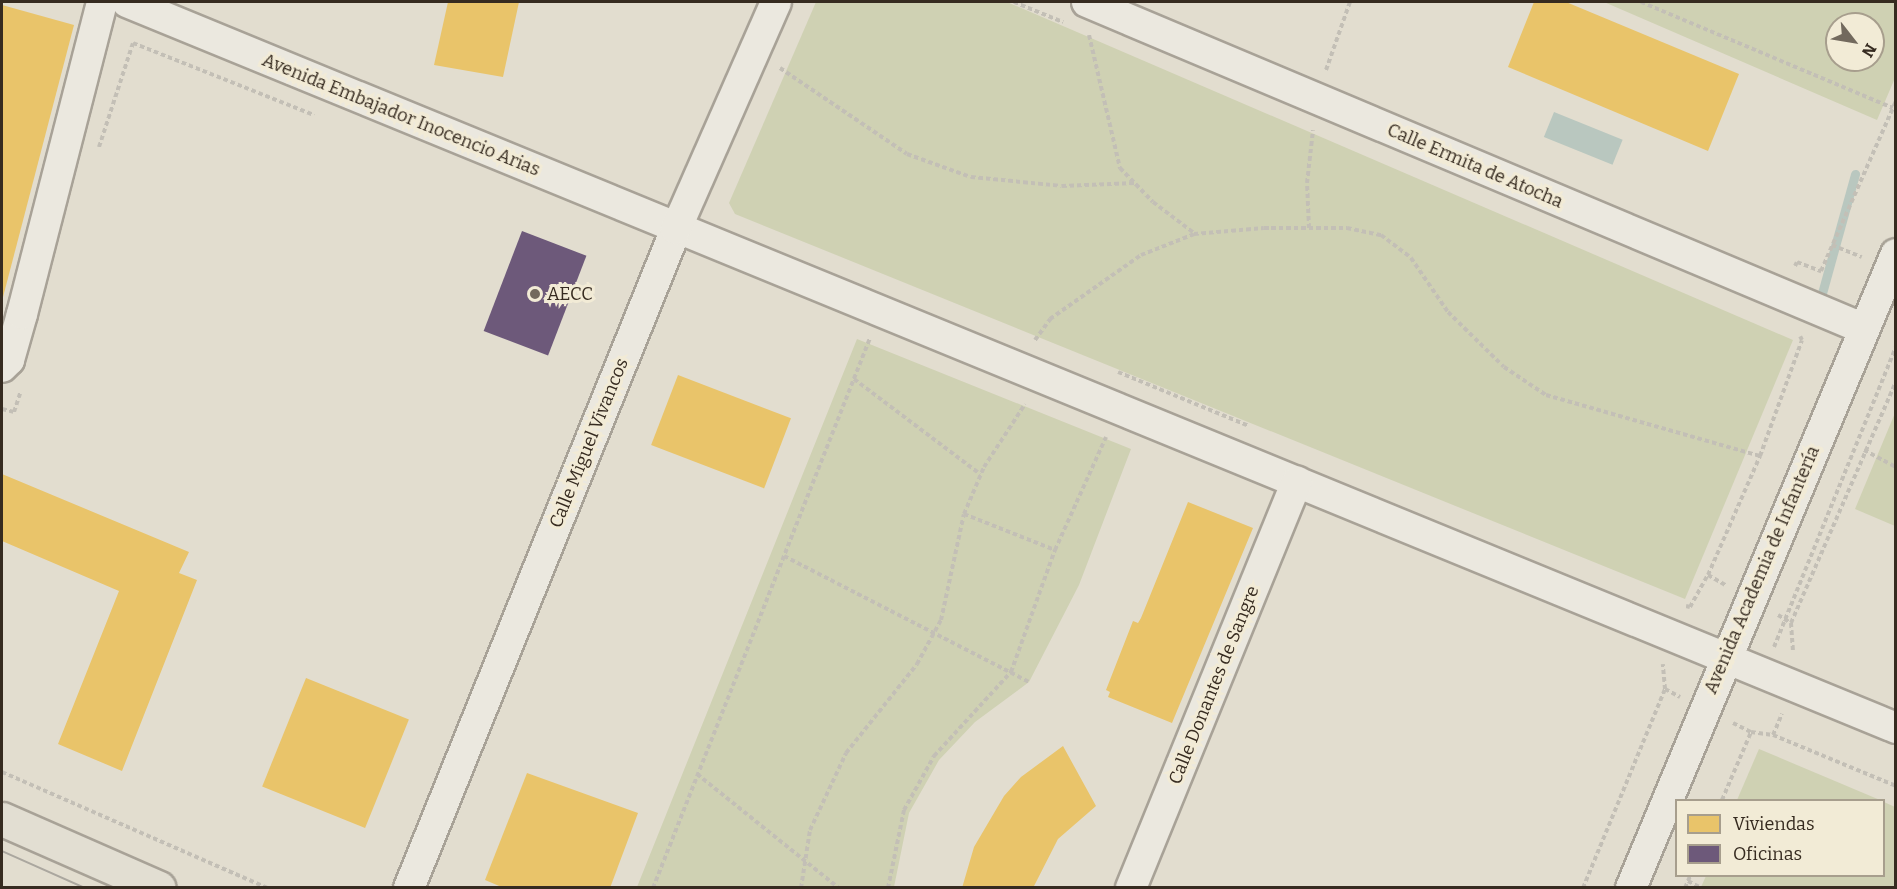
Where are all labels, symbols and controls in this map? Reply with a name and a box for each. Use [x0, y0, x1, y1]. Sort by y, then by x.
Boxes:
north arrow [1825, 12, 1885, 72]
text: N [1858, 40, 1880, 61]
street label: Avenida Embajador Inocencio Arias [259, 49, 543, 181]
street label: Calle Ermita de Atocha [1384, 119, 1566, 213]
place label: AECC [547, 283, 593, 305]
marker: AECC [528, 287, 542, 301]
street label: Calle Miguel Vivancos [545, 355, 633, 531]
street label: Avenida Academia de Infantería [1700, 443, 1824, 697]
street label: Calle Donantes de Sangre [1164, 583, 1264, 787]
legend [1675, 799, 1885, 877]
text: Viviendas [1733, 813, 1815, 835]
text: Oficinas [1733, 843, 1802, 865]

